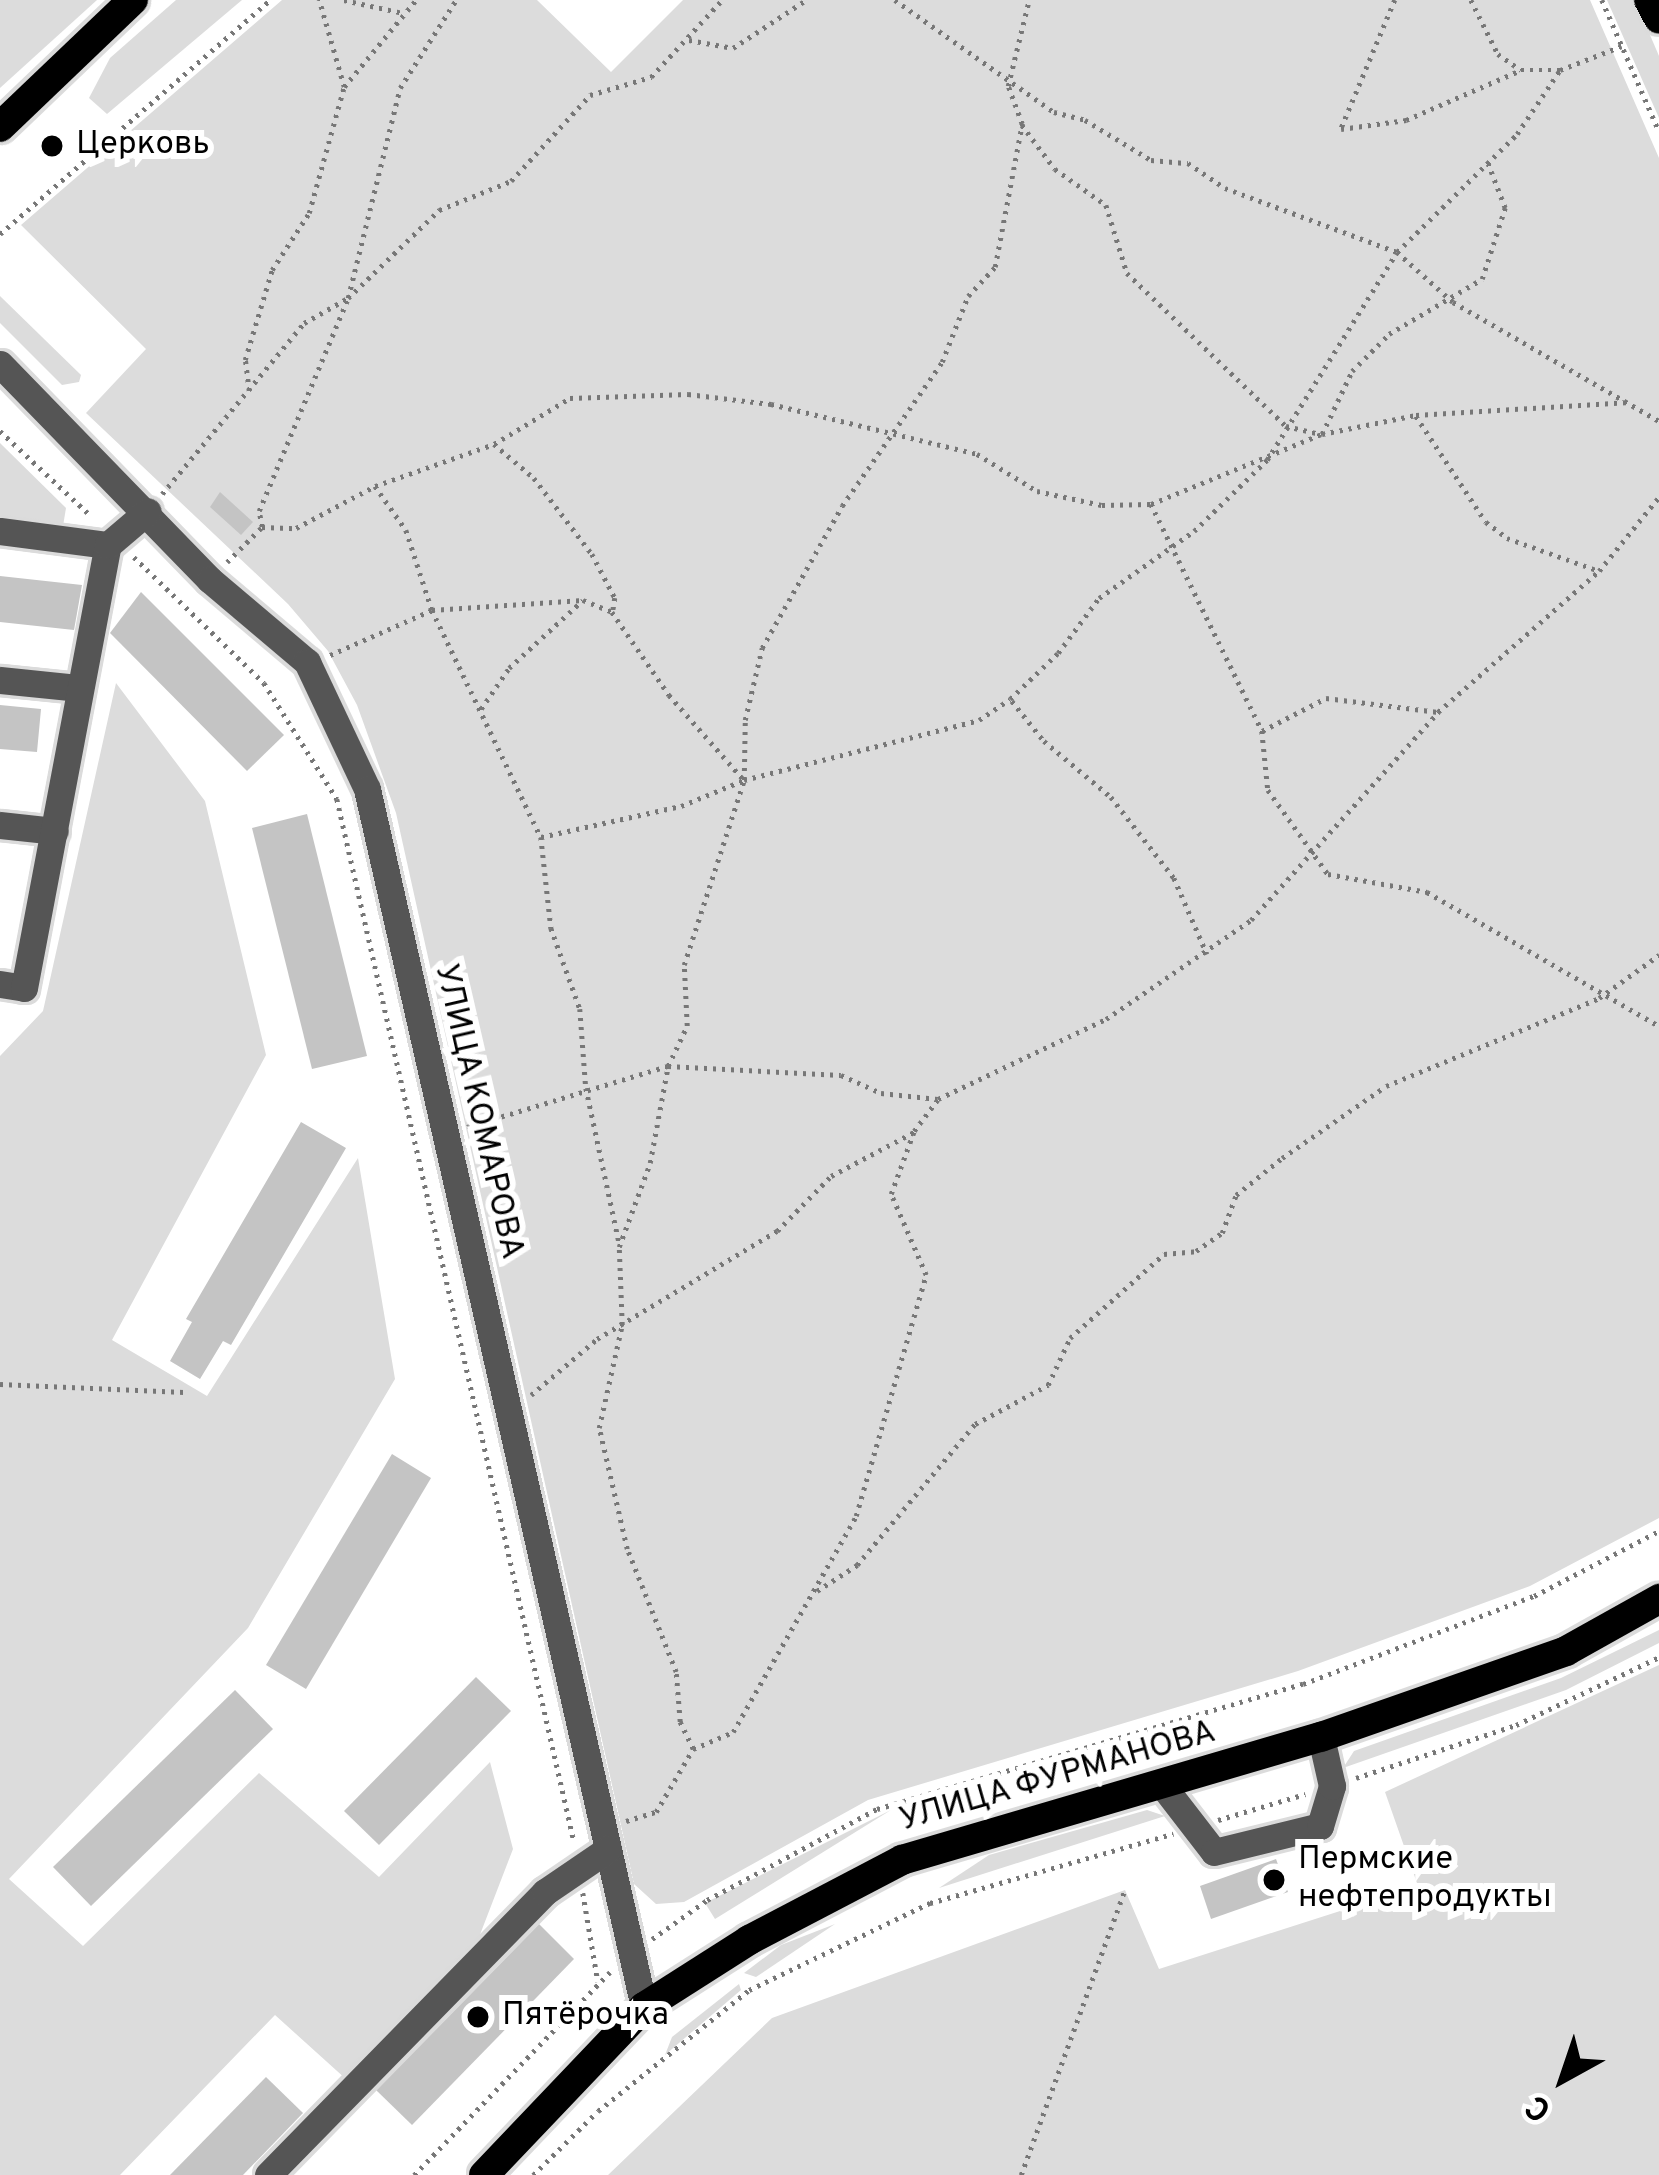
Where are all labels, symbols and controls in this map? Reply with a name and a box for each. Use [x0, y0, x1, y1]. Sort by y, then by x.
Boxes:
place label: Церковь [76, 126, 210, 166]
marker: Церковь [39, 133, 65, 159]
street label: УЛИЦА КОМАРОВА [424, 960, 530, 1264]
street label: УЛИЦА ФУРМАНОВА [895, 1714, 1221, 1842]
place label: Пермские нефтепродукты [1298, 1841, 1552, 1919]
marker: Пермские нефтепродукты [1261, 1867, 1287, 1893]
place label: Пятёрочка [502, 1997, 669, 2037]
marker: Пятёрочка [465, 2004, 491, 2030]
north arrow [1503, 2019, 1623, 2139]
text: С [1518, 2084, 1561, 2129]

